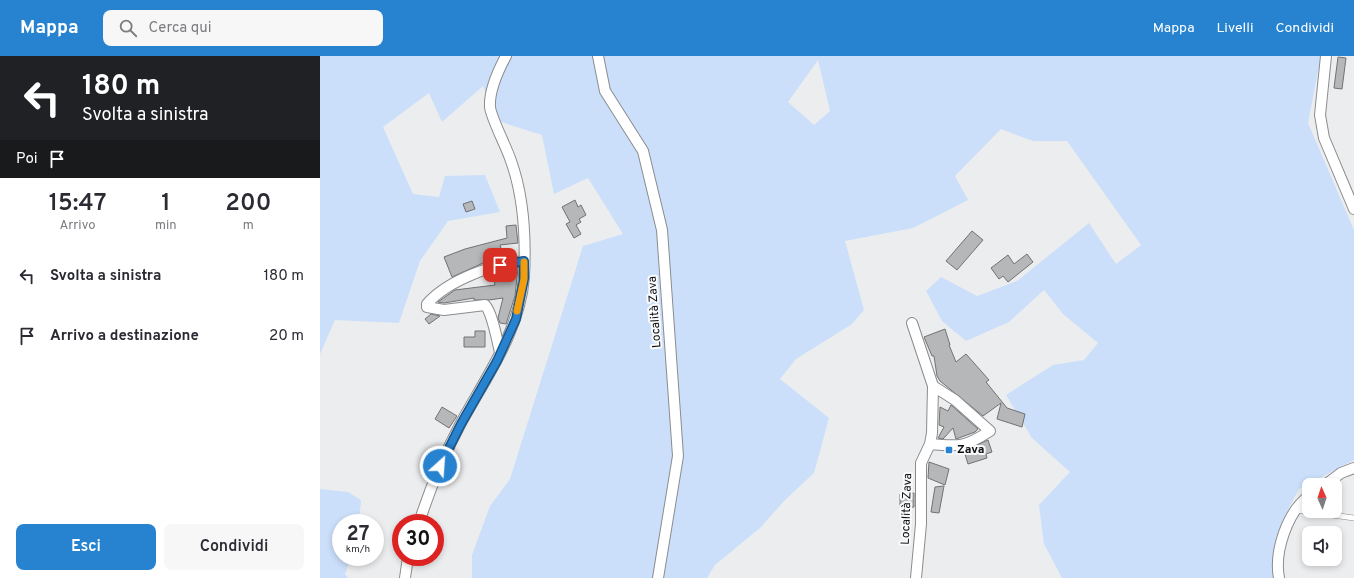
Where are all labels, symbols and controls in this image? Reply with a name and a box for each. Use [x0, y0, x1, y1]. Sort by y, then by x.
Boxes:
search box [103, 10, 383, 46]
text: Mappa [20, 16, 79, 40]
icon: search [117, 17, 139, 39]
text: Cerca qui [149, 19, 212, 38]
text: Mappa [1153, 20, 1195, 37]
text: Livelli [1217, 20, 1253, 37]
text: Condividi [1275, 20, 1334, 37]
text: 180 m [82, 69, 160, 105]
icon: left [16, 72, 68, 124]
text: Svolta a sinistra [82, 104, 209, 127]
icon: arrive [46, 148, 68, 170]
text: Poi [16, 150, 38, 169]
text: 15:47 [49, 189, 106, 219]
text: 1 [161, 189, 171, 219]
text: 200 [225, 189, 271, 219]
text: Arrivo [60, 218, 96, 234]
text: min [155, 218, 177, 234]
text: m [243, 218, 254, 234]
pin [483, 248, 517, 282]
icon: arrive [489, 254, 511, 276]
icon: left [16, 265, 38, 287]
text: Svolta a sinistra [50, 267, 161, 286]
text: 180 m [264, 267, 304, 286]
street label: Località Zava [645, 276, 665, 348]
icon: arrive [16, 325, 38, 347]
text: Arrivo a destinazione [50, 327, 199, 346]
text: 20 m [269, 327, 304, 346]
place label: Zava [957, 442, 984, 458]
position arrow [419, 445, 461, 487]
marker: Zava [944, 445, 954, 455]
street label: Località Zava [898, 473, 916, 545]
north arrow [1302, 478, 1342, 518]
map controls [1302, 478, 1342, 566]
speed limit sign: 30 [392, 514, 444, 566]
text: 27 [347, 522, 369, 548]
button: Esci [16, 524, 156, 570]
button: Condividi [164, 524, 304, 570]
button: sound [1302, 526, 1342, 566]
text: km/h [346, 543, 370, 556]

